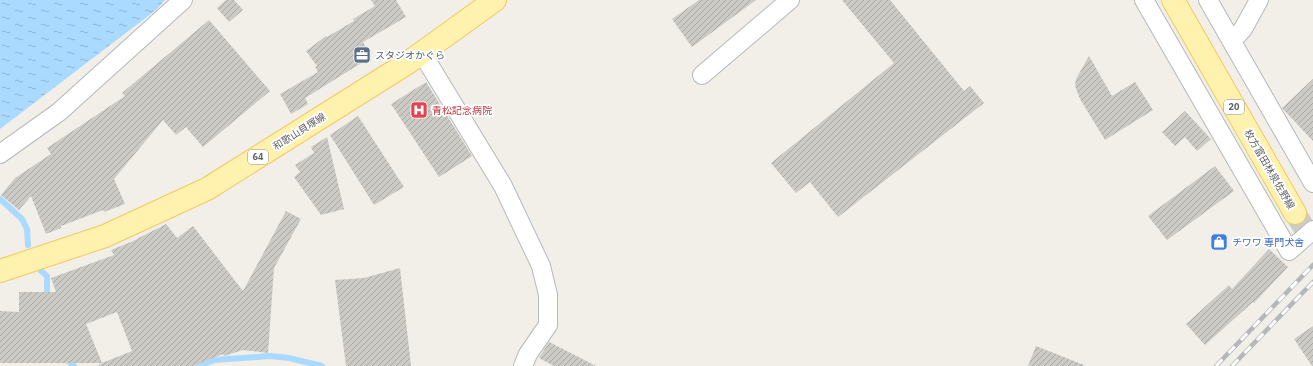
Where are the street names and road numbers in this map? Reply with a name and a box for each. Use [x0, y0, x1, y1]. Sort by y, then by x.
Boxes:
road number: 20 [1224, 100, 1244, 114]
street label: 和歌山貝塚線 [270, 110, 328, 153]
street label: 枚方富田林泉佐野線 [1241, 127, 1298, 211]
road number: 64 [248, 150, 268, 164]

